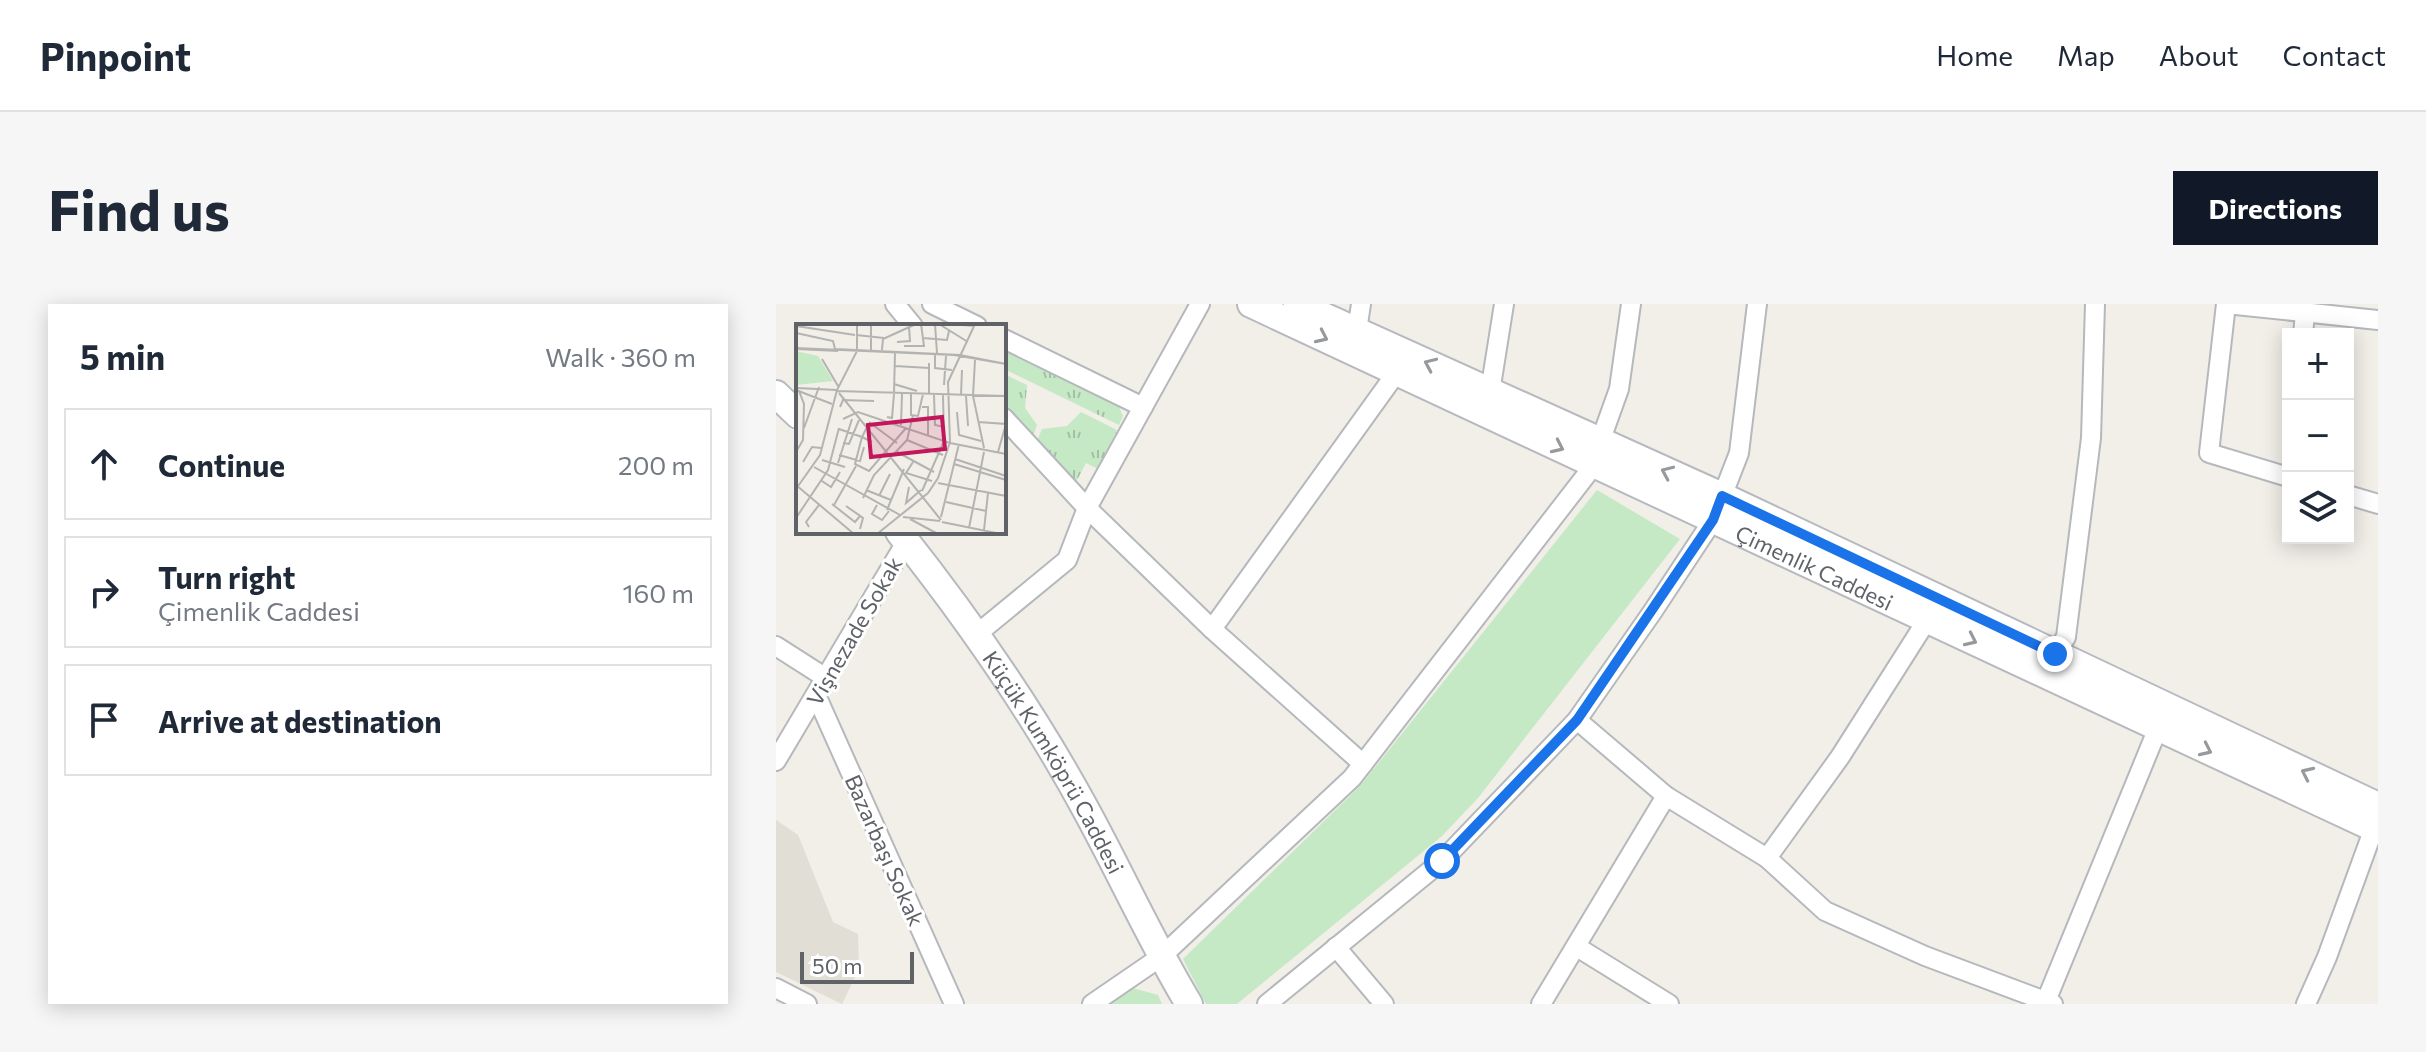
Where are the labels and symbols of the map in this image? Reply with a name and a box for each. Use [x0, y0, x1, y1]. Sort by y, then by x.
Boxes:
inset map [796, 324, 1006, 534]
one-way arrow [1314, 327, 1329, 343]
one-way arrow [1424, 358, 1438, 374]
one-way arrow [1549, 437, 1564, 453]
one-way arrow [1661, 465, 1675, 481]
street label: Çimenlik Caddesi [1732, 519, 1898, 615]
street label: Vişnezade Sokak [800, 552, 908, 710]
one-way arrow [1962, 630, 1977, 646]
route end [2037, 636, 2073, 672]
street label: Küçük Kumköprü Caddesi [978, 645, 1130, 878]
one-way arrow [2198, 740, 2213, 756]
one-way arrow [2301, 767, 2316, 783]
street label: Bazarbaşı Sokak [840, 770, 930, 930]
route start [1424, 843, 1460, 879]
scale bar [800, 948, 914, 984]

